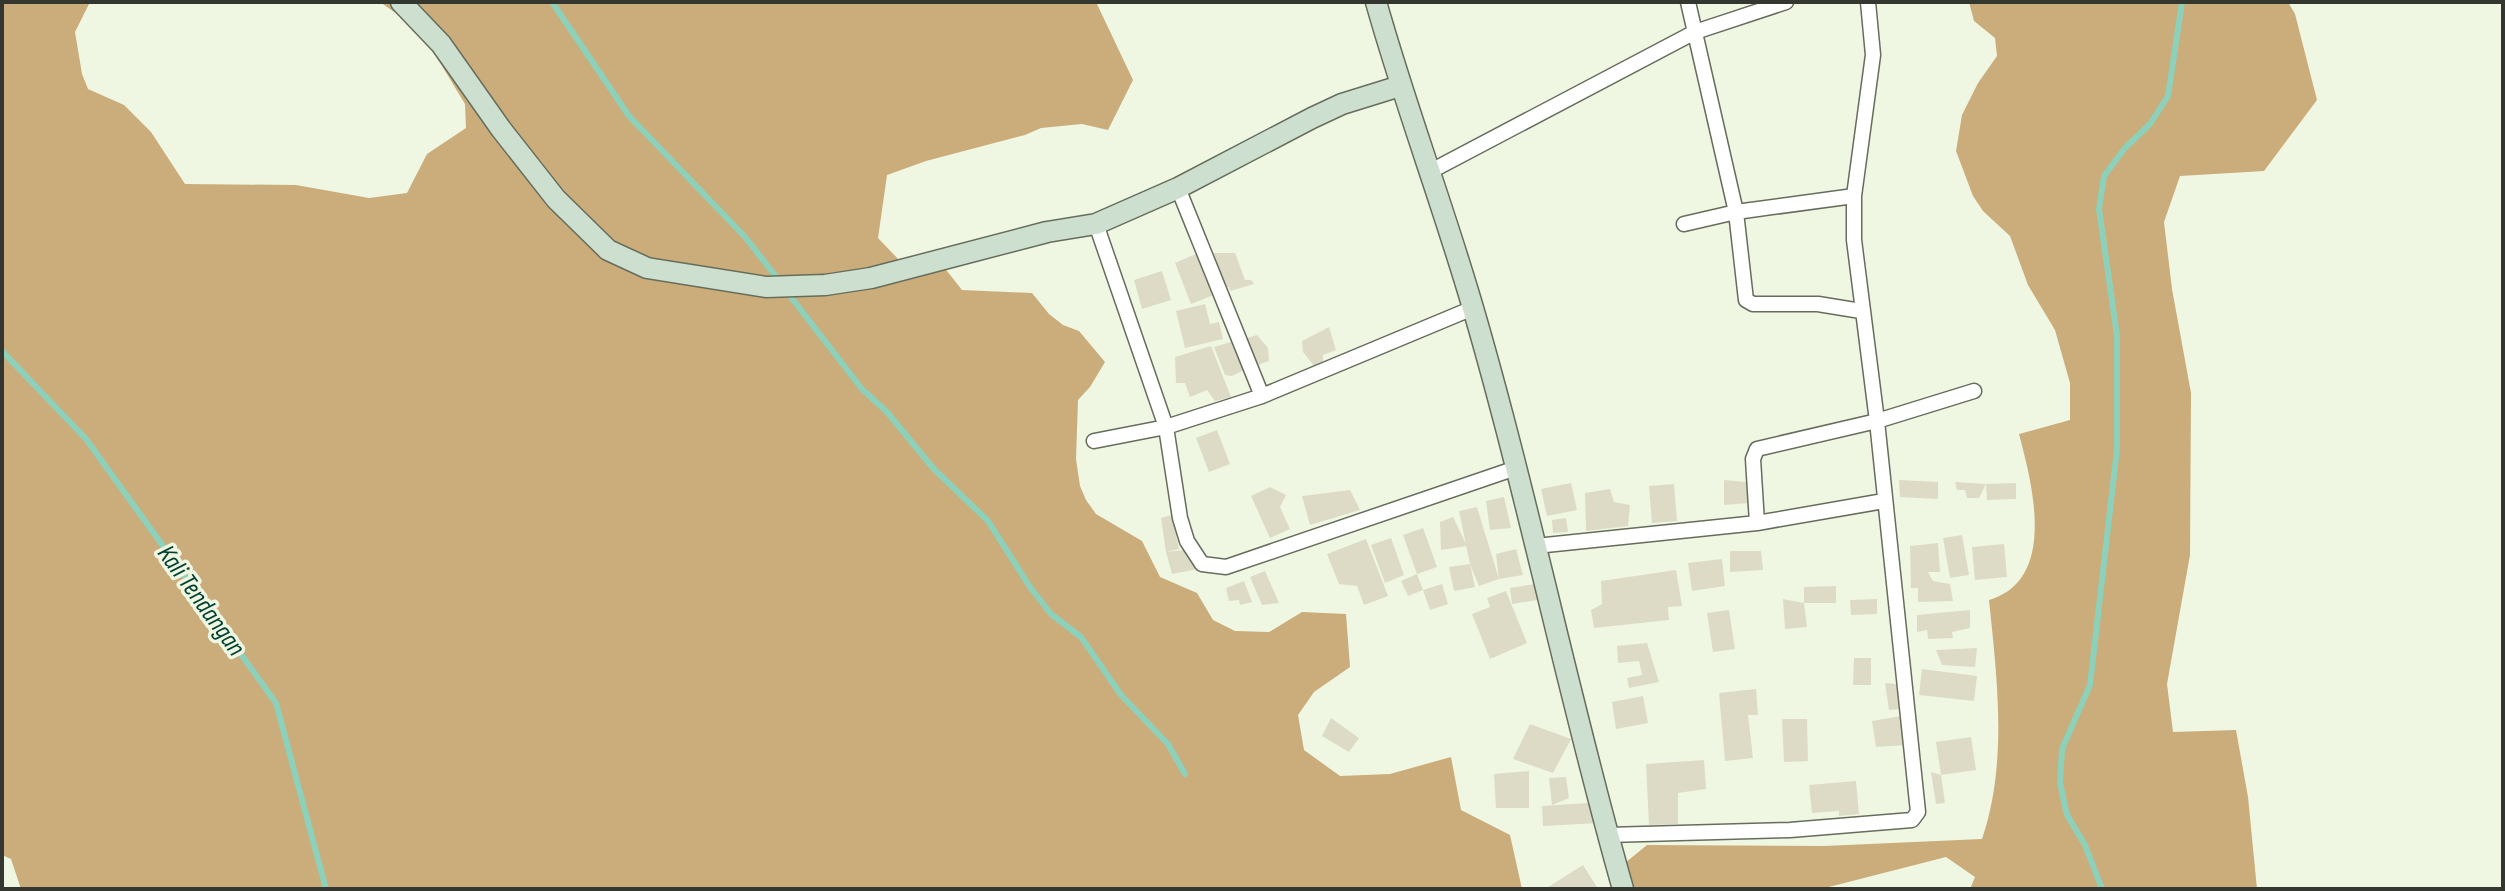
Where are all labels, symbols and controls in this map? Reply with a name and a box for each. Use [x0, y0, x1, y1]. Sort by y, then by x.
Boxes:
water label: Kali Tendangan [150, 539, 251, 662]

